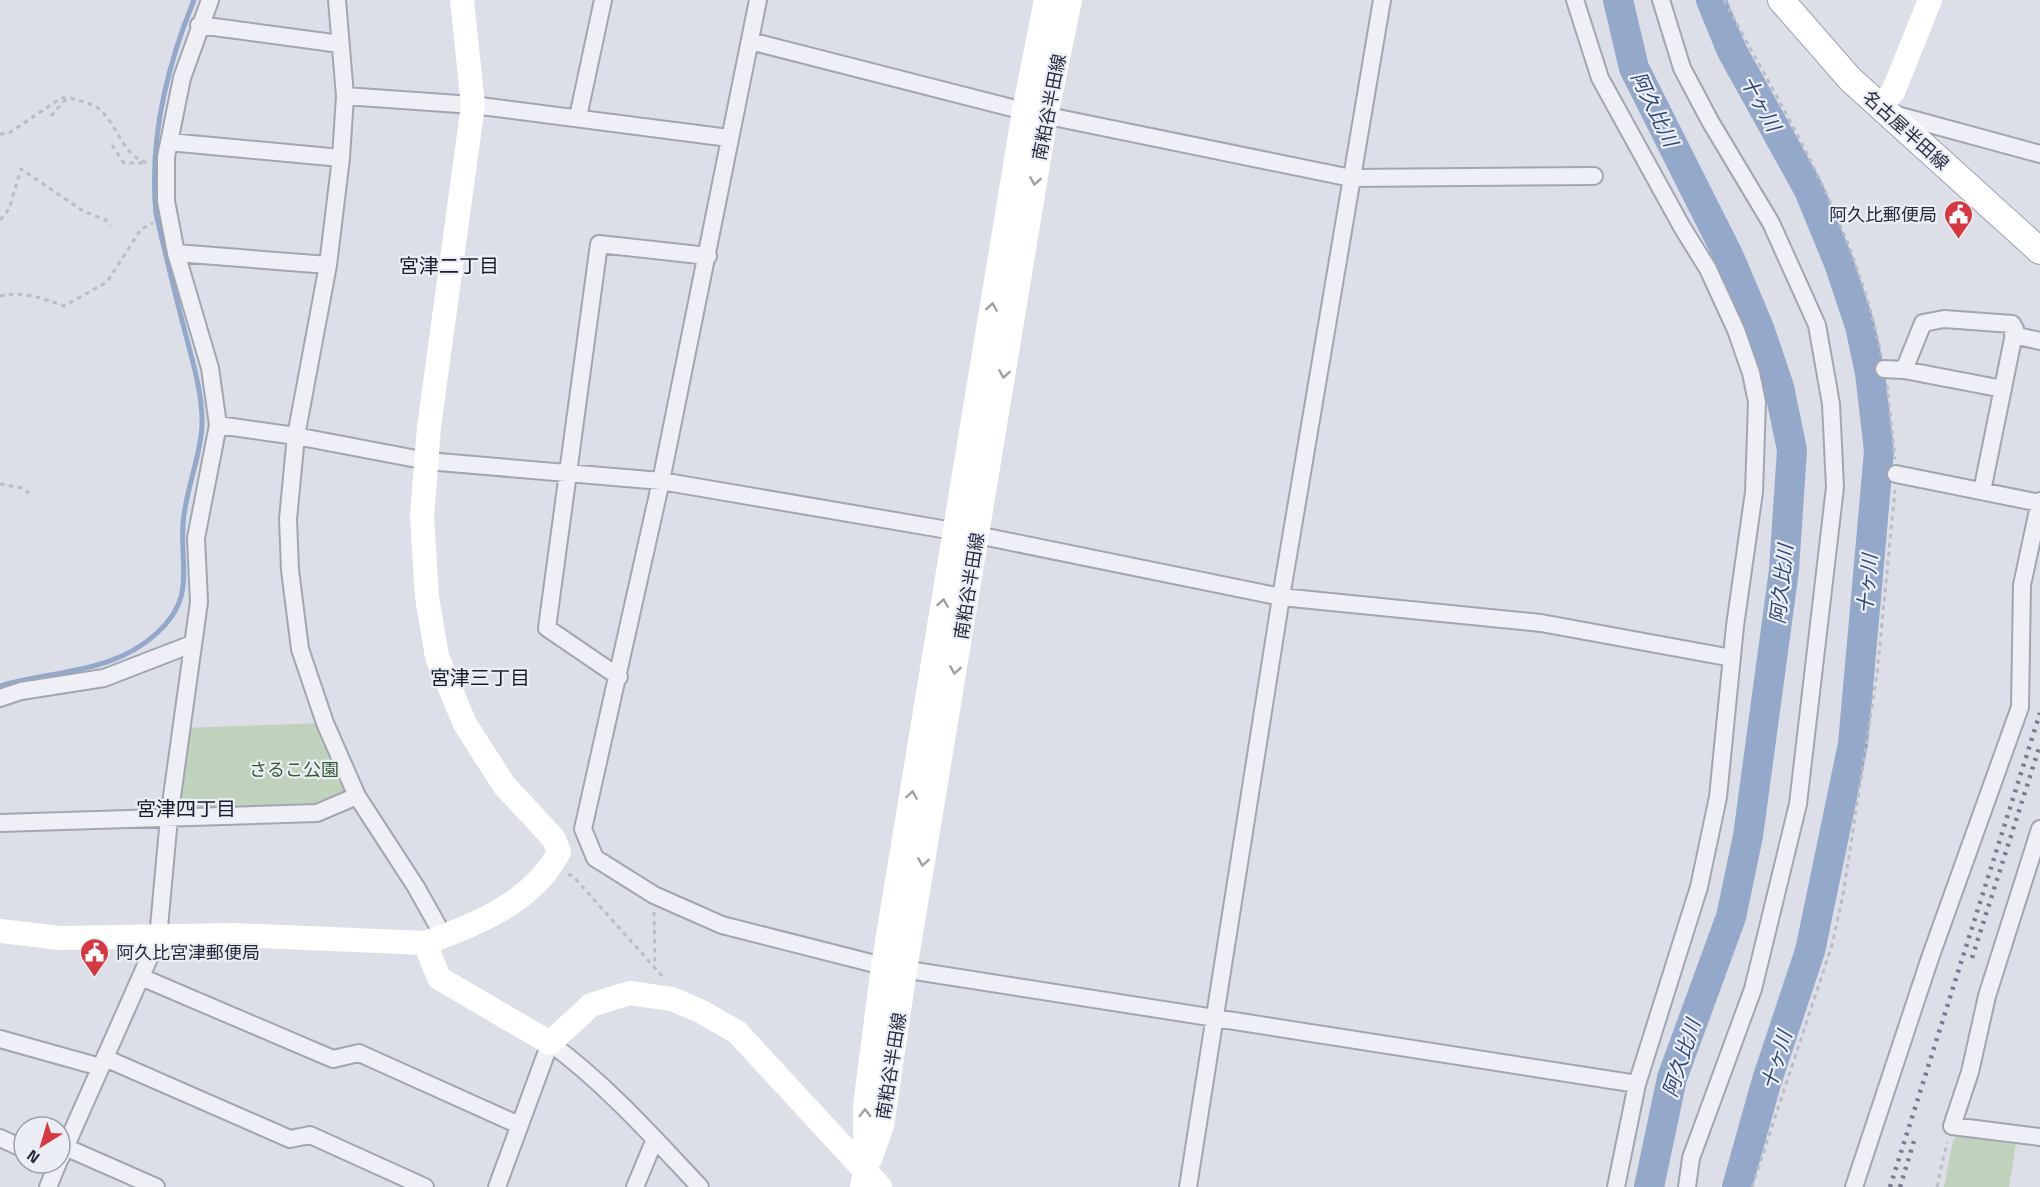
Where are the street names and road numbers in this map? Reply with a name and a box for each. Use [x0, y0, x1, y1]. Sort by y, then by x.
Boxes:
street label: 南粕谷半田線 [1025, 51, 1073, 163]
street label: 名古屋半田線 [1857, 84, 1955, 176]
street label: 南粕谷半田線 [947, 531, 991, 641]
street label: 南粕谷半田線 [869, 1011, 913, 1121]

